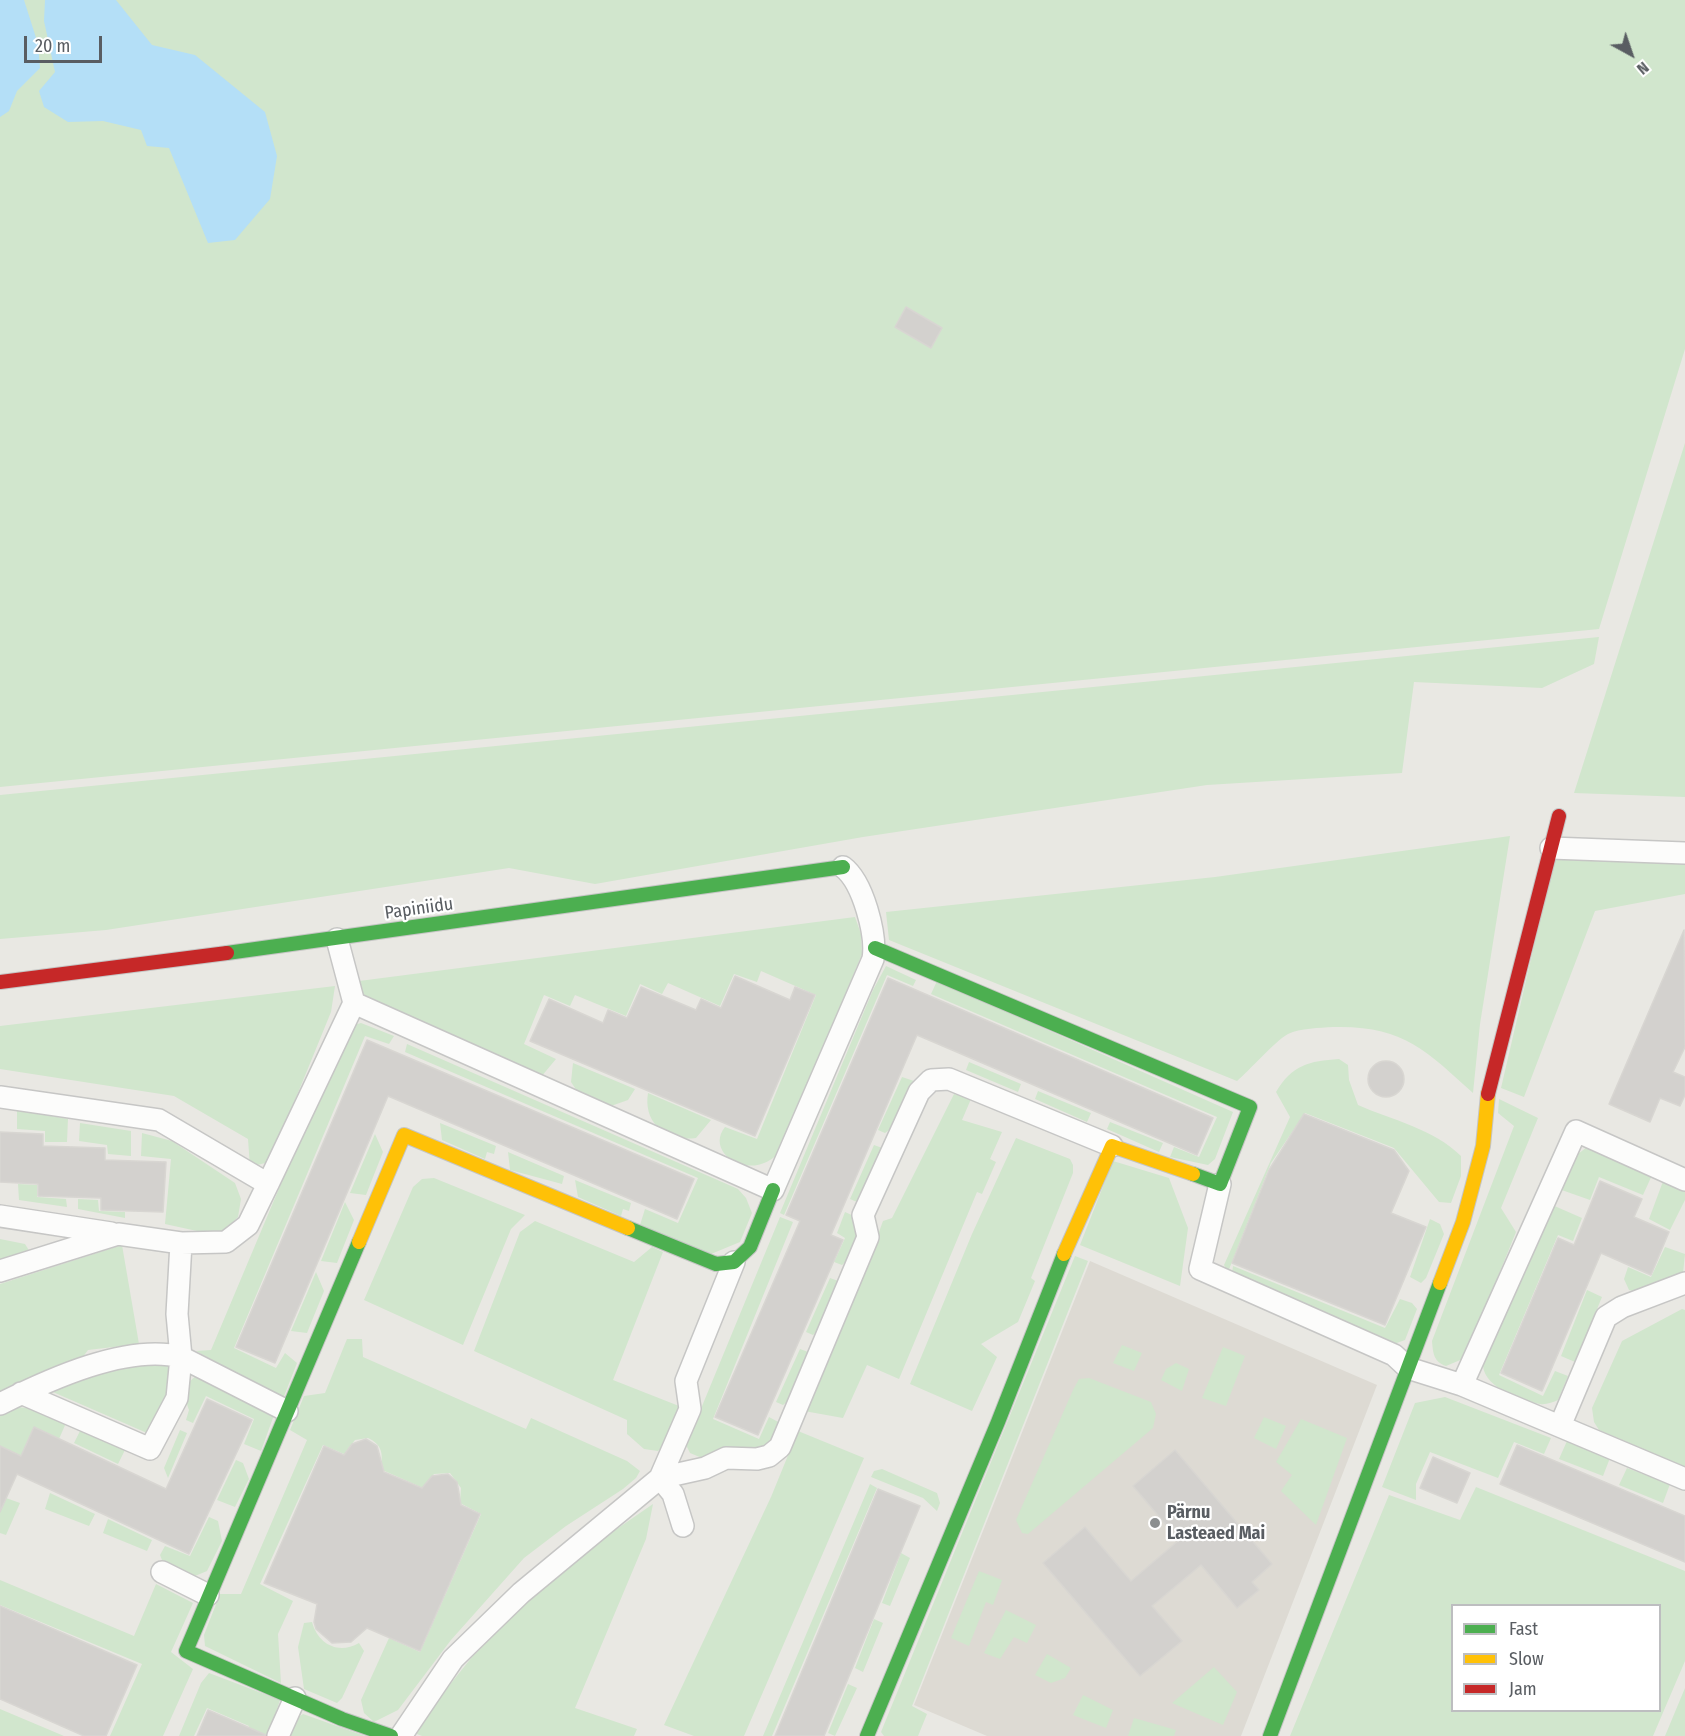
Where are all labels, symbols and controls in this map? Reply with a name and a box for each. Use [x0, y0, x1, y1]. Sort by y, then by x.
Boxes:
scale bar [27, 24, 105, 62]
north arrow [1601, 24, 1661, 84]
text: 20 m [35, 35, 70, 57]
text: N [1633, 58, 1653, 79]
street label: Papiniidu [383, 894, 455, 924]
place label: Pärnu Lasteaed Mai [1167, 1502, 1265, 1544]
marker: Pärnu Lasteaed Mai [1148, 1516, 1162, 1530]
legend [1451, 1604, 1661, 1712]
text: Fast [1509, 1618, 1538, 1640]
text: Slow [1509, 1648, 1544, 1670]
text: Jam [1509, 1678, 1537, 1700]

